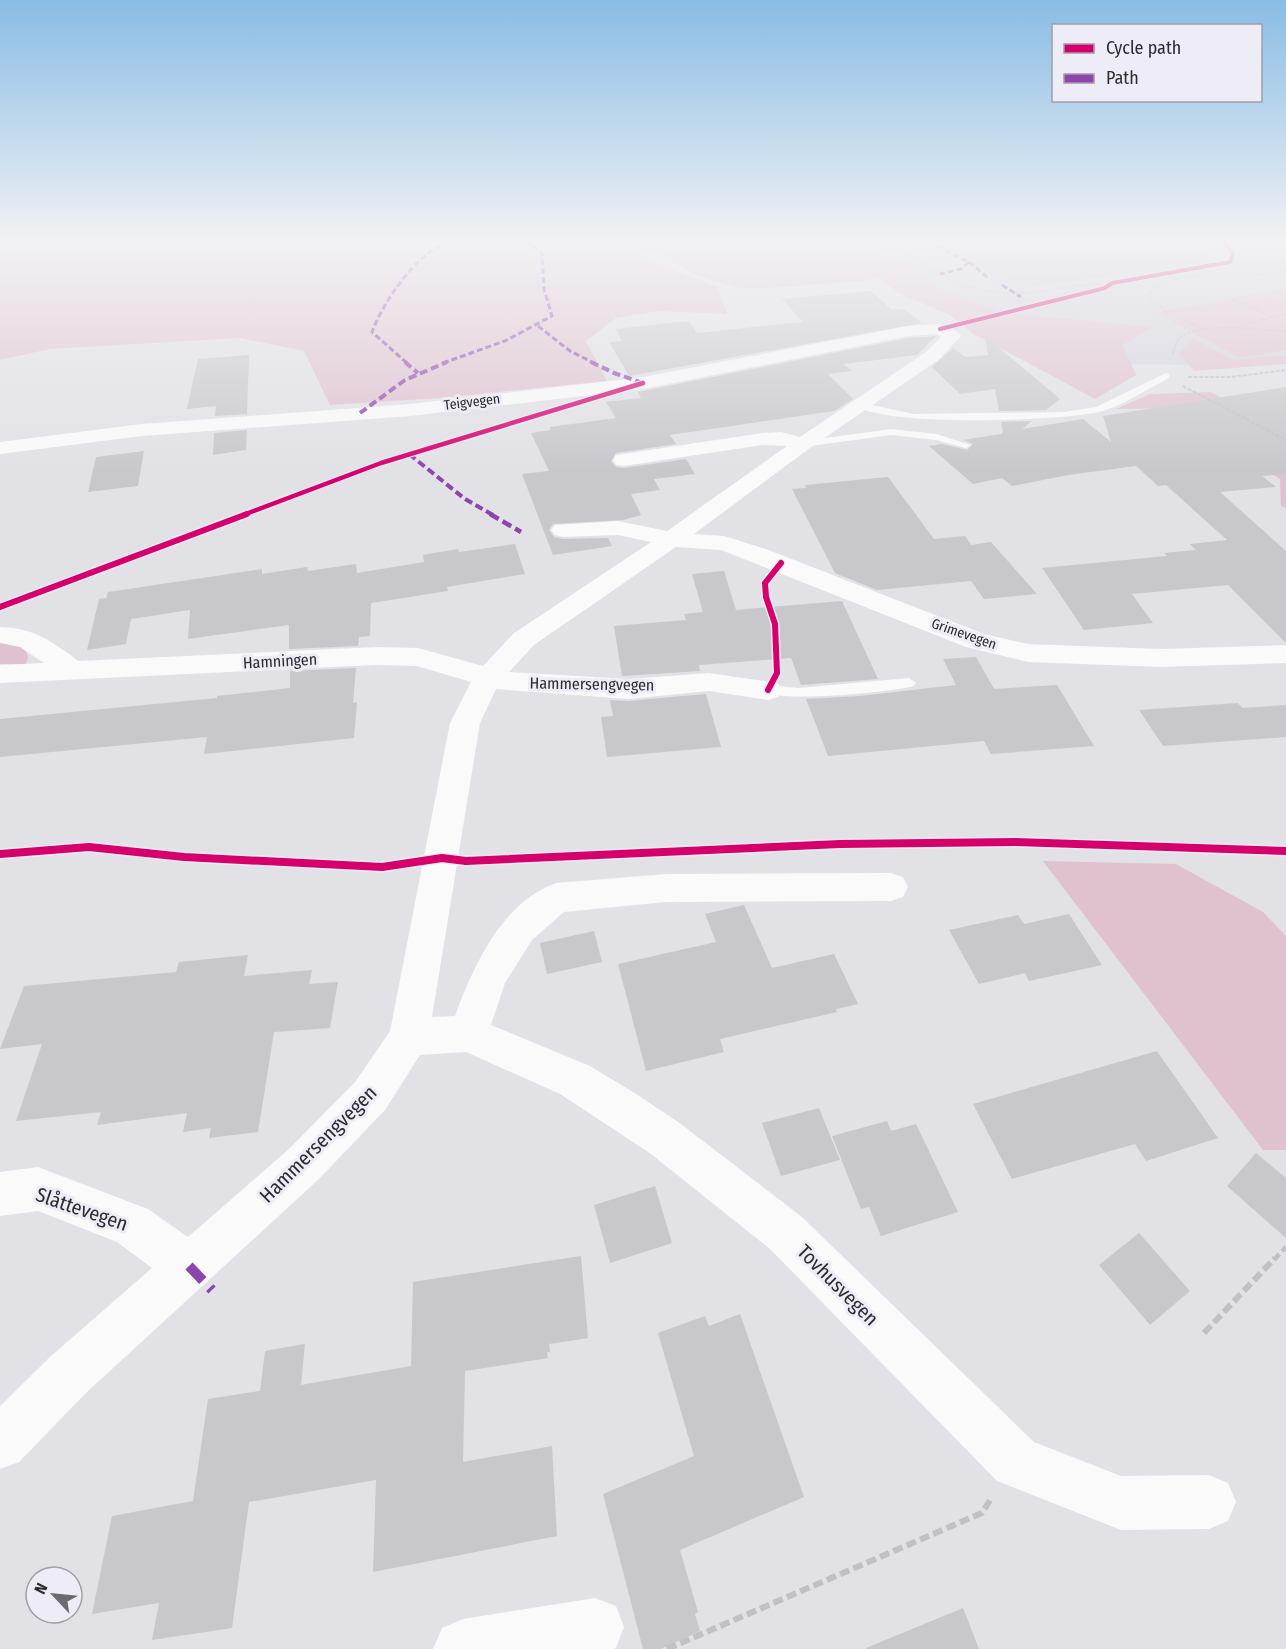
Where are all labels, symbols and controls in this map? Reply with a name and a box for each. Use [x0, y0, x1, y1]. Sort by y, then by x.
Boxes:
legend [1052, 24, 1262, 102]
text: Cycle path [1106, 37, 1181, 59]
text: Path [1106, 67, 1139, 89]
street label: Teigvegen [443, 390, 501, 414]
street label: Grimevegen [929, 615, 999, 653]
street label: Hamningen [242, 650, 318, 672]
street label: Hammersengvegen [530, 673, 654, 695]
street label: Hammersengvegen [254, 1080, 382, 1208]
street label: Slåttevegen [33, 1182, 131, 1236]
street label: Tovhusvegen [792, 1239, 884, 1331]
north arrow [24, 1565, 84, 1625]
text: N [30, 1580, 52, 1597]

